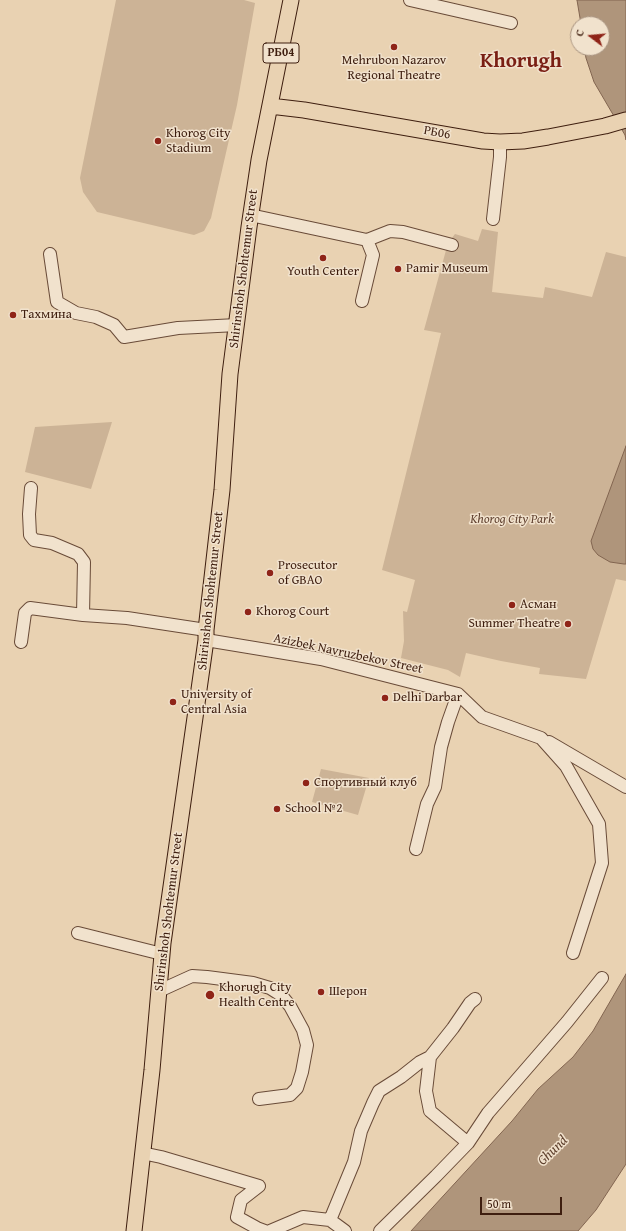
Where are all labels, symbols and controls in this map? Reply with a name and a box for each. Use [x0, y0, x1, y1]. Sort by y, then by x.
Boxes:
north arrow [570, 16, 610, 56]
text: С [571, 28, 588, 38]
marker: Mehrubon Nazarov Regional Theatre [389, 42, 399, 52]
road number: РБ04 [263, 43, 299, 63]
district label: Khorugh [480, 49, 562, 75]
place label: Mehrubon Nazarov Regional Theatre [342, 53, 446, 84]
street label: РБ06 [422, 123, 452, 143]
place label: Khorog City Stadium [166, 126, 231, 157]
marker: Khorog City Stadium [153, 136, 163, 146]
street label: Shirinshoh Shohtemur Street [227, 189, 261, 349]
marker: Youth Center [318, 253, 328, 263]
place label: Pamir Museum [406, 261, 488, 277]
place label: Youth Center [287, 264, 359, 280]
marker: Pamir Museum [393, 264, 403, 274]
place label: Тахмина [21, 307, 72, 323]
marker: Тахмина [8, 310, 18, 320]
street label: Shirinshoh Shohtemur Street [195, 511, 227, 671]
park label: Khorog City Park [470, 512, 554, 528]
place label: Prosecutor of GBAO [278, 558, 337, 589]
marker: Prosecutor of GBAO [265, 568, 275, 578]
place label: Асман [520, 597, 557, 613]
marker: Асман [507, 600, 517, 610]
place label: Khorog Court [256, 604, 329, 620]
marker: Khorog Court [243, 607, 253, 617]
place label: Summer Theatre [468, 616, 560, 632]
marker: Summer Theatre [563, 619, 573, 629]
street label: Azizbek Navruzbekov Street [272, 631, 424, 677]
place label: University of Central Asia [181, 687, 252, 718]
place label: Delhi Darbar [393, 690, 462, 706]
marker: Delhi Darbar [380, 693, 390, 703]
marker: University of Central Asia [168, 697, 178, 707]
place label: Спортивный клуб [314, 775, 417, 791]
marker: Спортивный клуб [301, 778, 311, 788]
place label: School №2 [285, 801, 343, 817]
marker: School №2 [272, 804, 282, 814]
street label: Shirinshoh Shohtemur Street [152, 832, 186, 992]
place label: Khorugh City Health Centre [219, 980, 295, 1011]
place label: Шерон [329, 984, 367, 1000]
marker: Шерон [316, 987, 326, 997]
marker: Khorugh City Health Centre [204, 989, 216, 1001]
water label: Ghund [534, 1133, 572, 1169]
scale bar [482, 1189, 564, 1215]
text: 50 m [487, 1195, 511, 1212]

